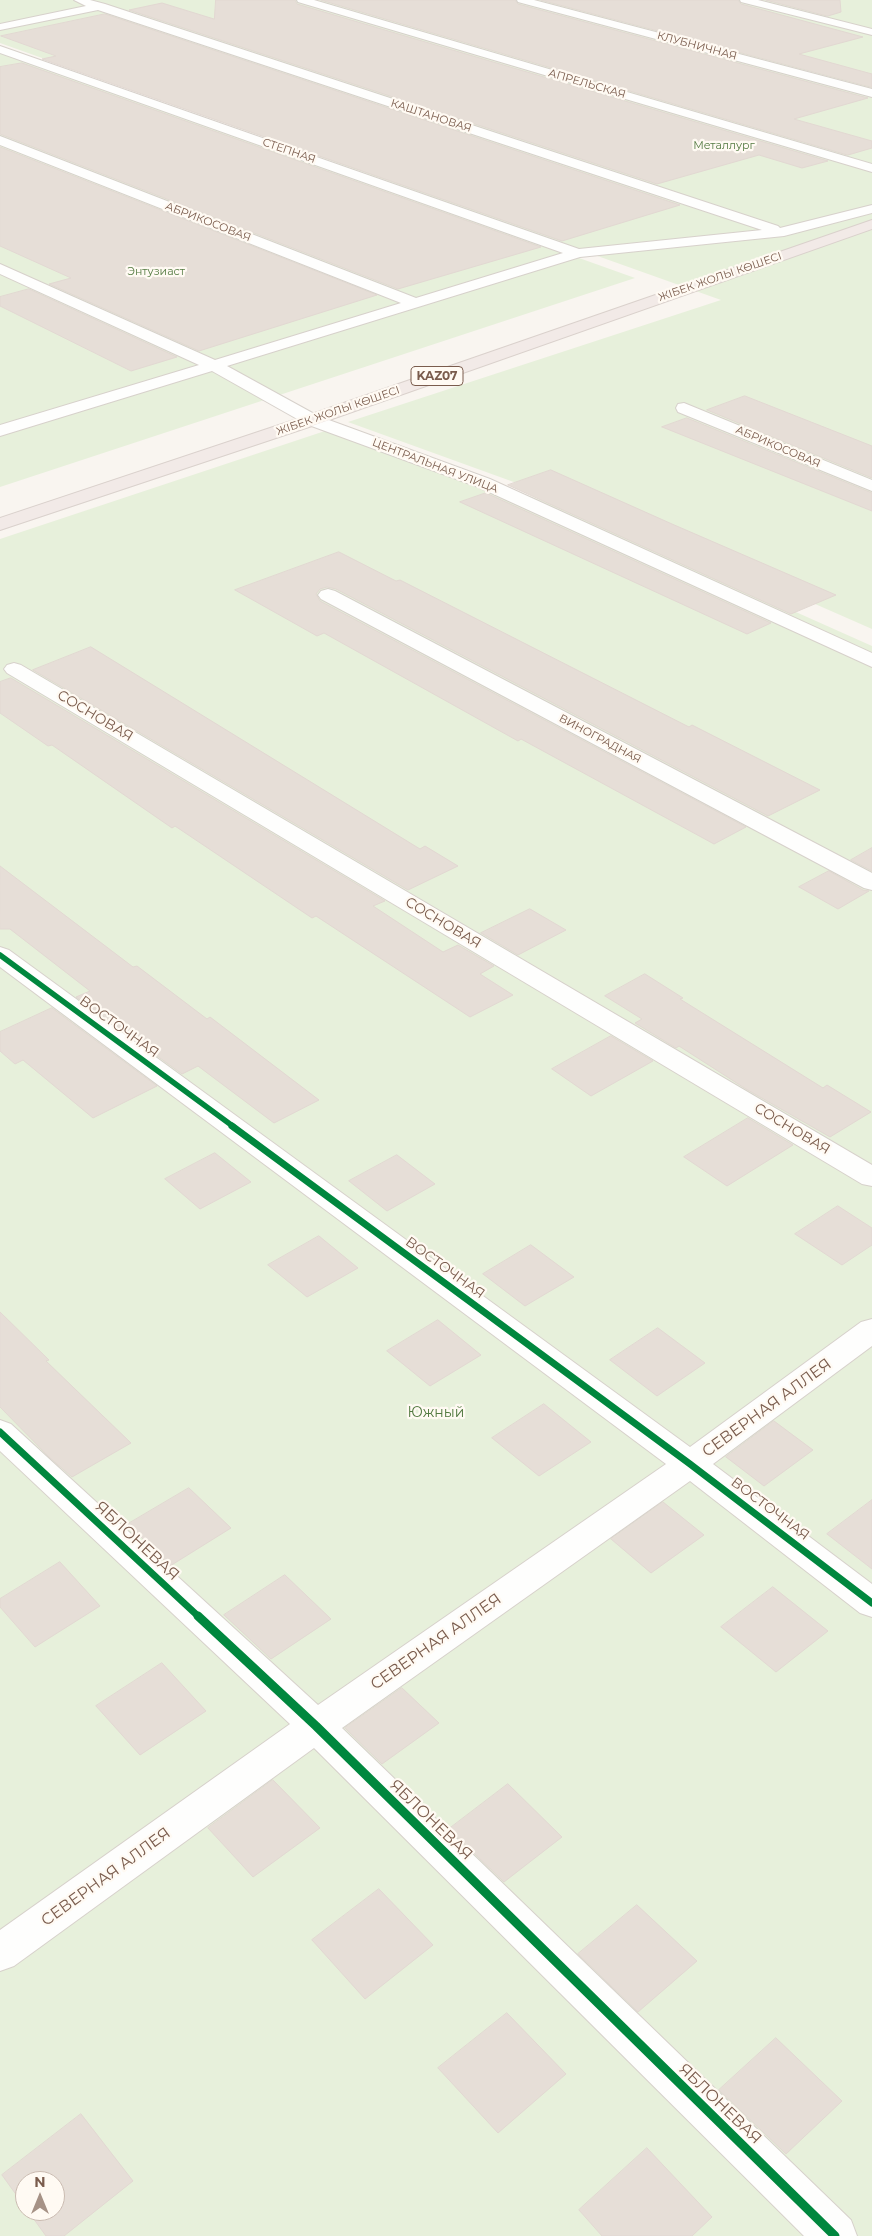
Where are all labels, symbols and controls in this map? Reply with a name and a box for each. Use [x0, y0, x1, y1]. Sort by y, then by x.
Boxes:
street label: КЛУБНИЧНАЯ [656, 29, 738, 63]
street label: АПРЕЛЬСКАЯ [547, 67, 627, 101]
street label: КАШТАНОВАЯ [389, 97, 473, 135]
street label: СТЕПНАЯ [261, 136, 317, 166]
park label: Металлург [693, 139, 755, 153]
street label: АБРИКОСОВАЯ [163, 200, 253, 244]
street label: ЖІБЕК ЖОЛЫ КӨШЕСІ [657, 250, 783, 304]
park label: Энтузиаст [127, 265, 185, 279]
road number: KAZ07 [411, 366, 463, 386]
street label: ЖІБЕК ЖОЛЫ КӨШЕСІ [275, 384, 401, 438]
street label: АБРИКОСОВАЯ [734, 423, 822, 471]
street label: ЦЕНТРАЛЬНАЯ УЛИЦА [370, 436, 500, 496]
street label: СОСНОВАЯ [54, 687, 136, 745]
street label: ВИНОГРАДНАЯ [557, 712, 643, 766]
street label: СОСНОВАЯ [402, 894, 484, 952]
street label: ВОСТОЧНАЯ [76, 993, 162, 1061]
street label: СОСНОВАЯ [751, 1100, 833, 1158]
street label: ВОСТОЧНАЯ [402, 1234, 488, 1302]
street label: СЕВЕРНАЯ АЛЛЕЯ [699, 1355, 835, 1461]
park label: Южный [408, 1405, 464, 1421]
street label: ВОСТОЧНАЯ [727, 1474, 813, 1544]
street label: ЯБЛОНЕВАЯ [91, 1497, 183, 1585]
street label: СЕВЕРНАЯ АЛЛЕЯ [367, 1590, 505, 1694]
street label: ЯБЛОНЕВАЯ [386, 1776, 476, 1864]
street label: СЕВЕРНАЯ АЛЛЕЯ [38, 1824, 174, 1930]
street label: ЯБЛОНЕВАЯ [675, 2060, 765, 2148]
north arrow [15, 2171, 65, 2221]
text: N [34, 2173, 46, 2191]

